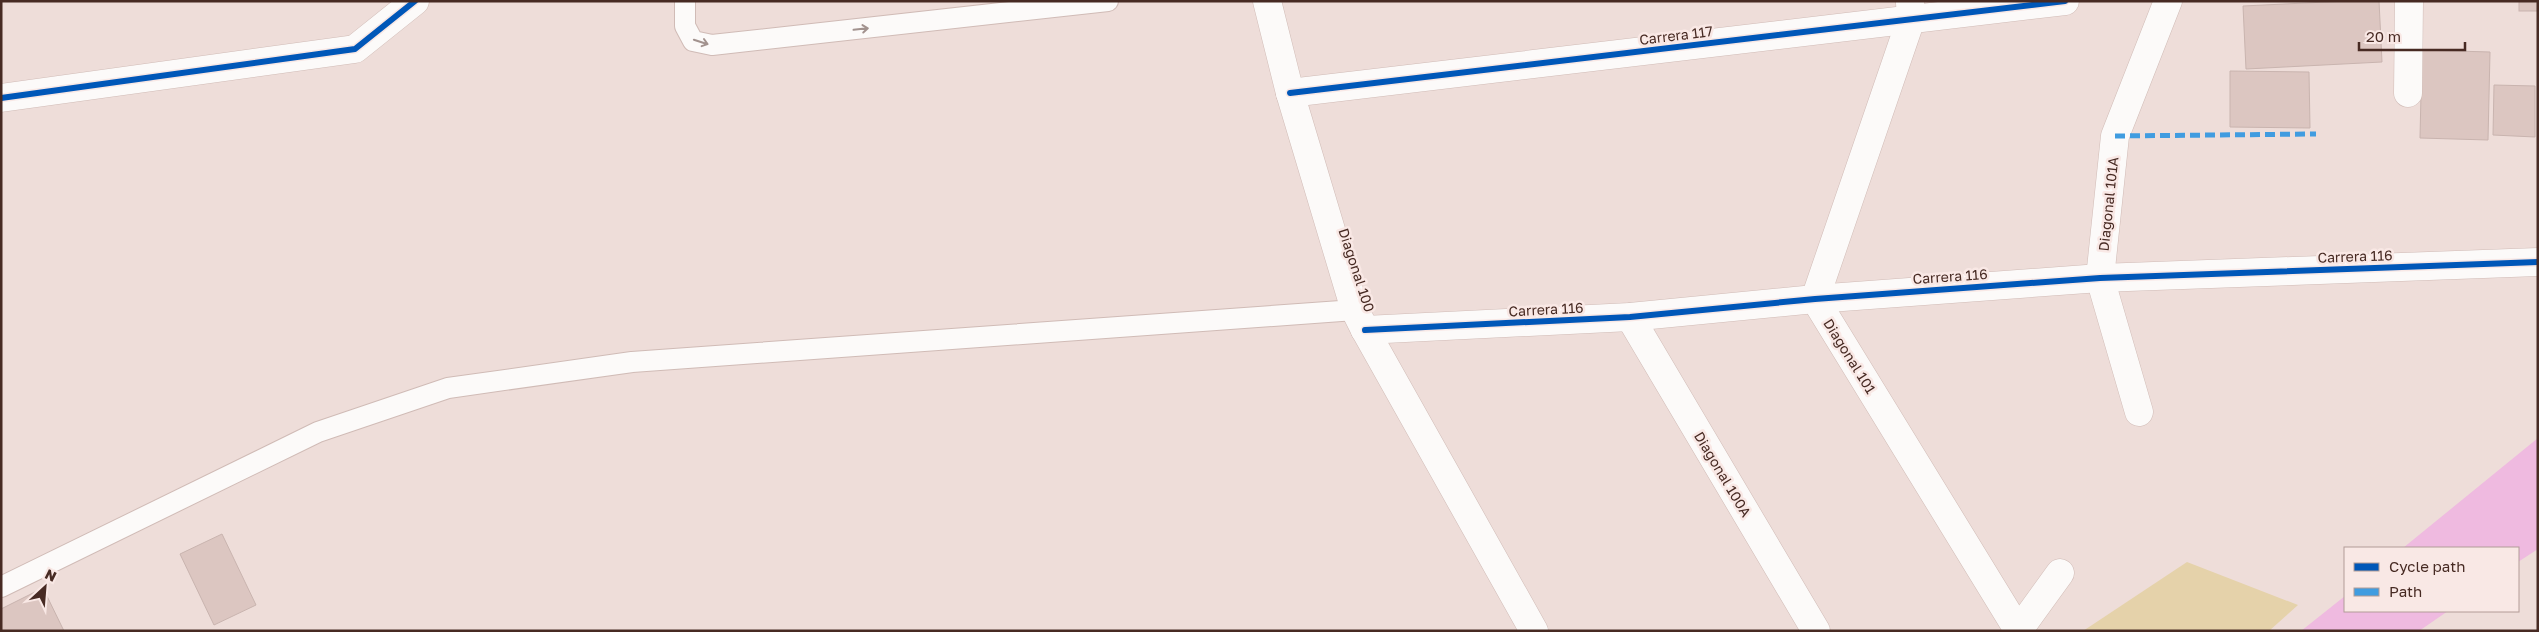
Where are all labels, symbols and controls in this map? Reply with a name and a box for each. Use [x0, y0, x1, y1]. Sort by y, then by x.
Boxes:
scale bar [2359, 20, 2465, 52]
street label: Carrera 117 [1638, 22, 1714, 48]
one-way arrow [853, 24, 869, 34]
text: 20 m [2366, 27, 2401, 45]
one-way arrow [692, 38, 708, 47]
street label: Diagonal 101A [2095, 155, 2121, 252]
street label: Diagonal 100 [1335, 226, 1379, 314]
street label: Carrera 116 [2317, 246, 2393, 266]
street label: Carrera 116 [1912, 265, 1988, 287]
street label: Carrera 116 [1508, 299, 1584, 319]
street label: Diagonal 101 [1820, 315, 1880, 397]
street label: Diagonal 100A [1691, 428, 1755, 520]
legend [2344, 547, 2519, 612]
text: Cycle path [2389, 557, 2465, 575]
north arrow [20, 562, 70, 612]
text: N [42, 565, 59, 585]
text: Path [2389, 582, 2422, 600]

